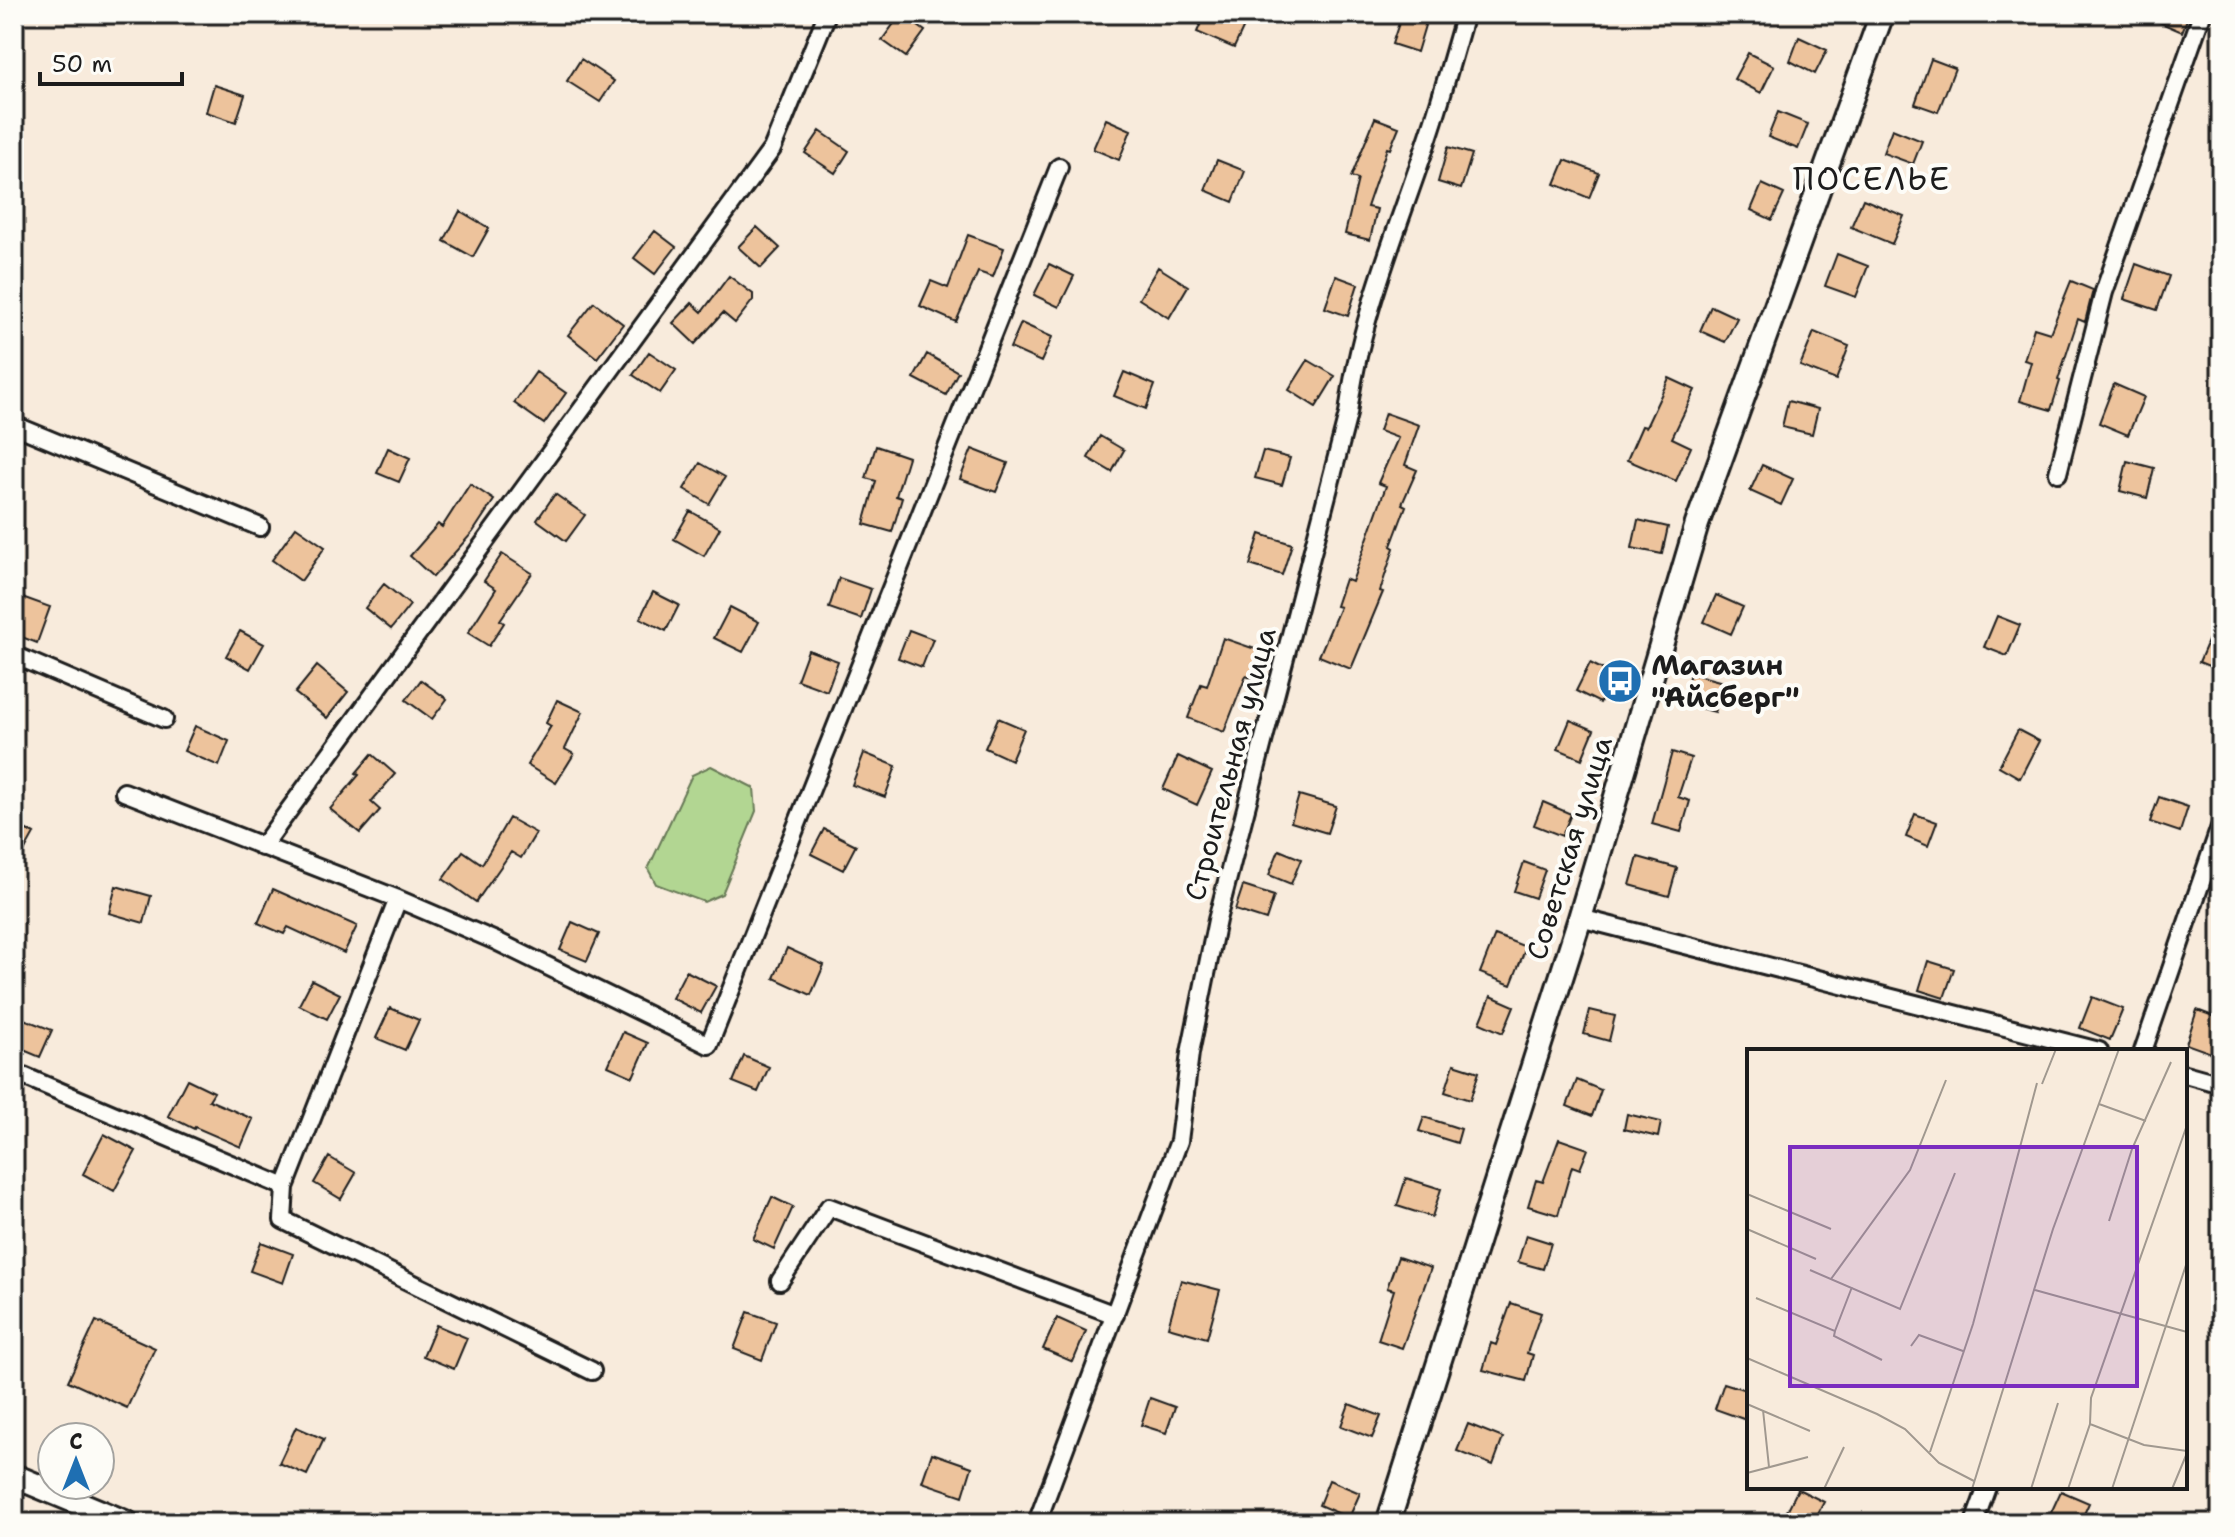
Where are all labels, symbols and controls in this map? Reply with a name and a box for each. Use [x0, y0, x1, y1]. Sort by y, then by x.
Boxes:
scale bar [40, 36, 182, 86]
text: 50 m [52, 48, 112, 80]
district label: ПОСЕЛЬЕ [1793, 157, 1951, 200]
street label: Строительная улица [1175, 623, 1285, 905]
place label: Магазин "Айсберг" [1651, 646, 1800, 716]
bus stop icon: Магазин "Айсберг" [1596, 657, 1644, 705]
street label: Советская улица [1517, 732, 1621, 964]
inset map [1747, 1049, 2187, 1489]
north arrow [36, 1421, 116, 1501]
text: С [69, 1427, 83, 1456]

